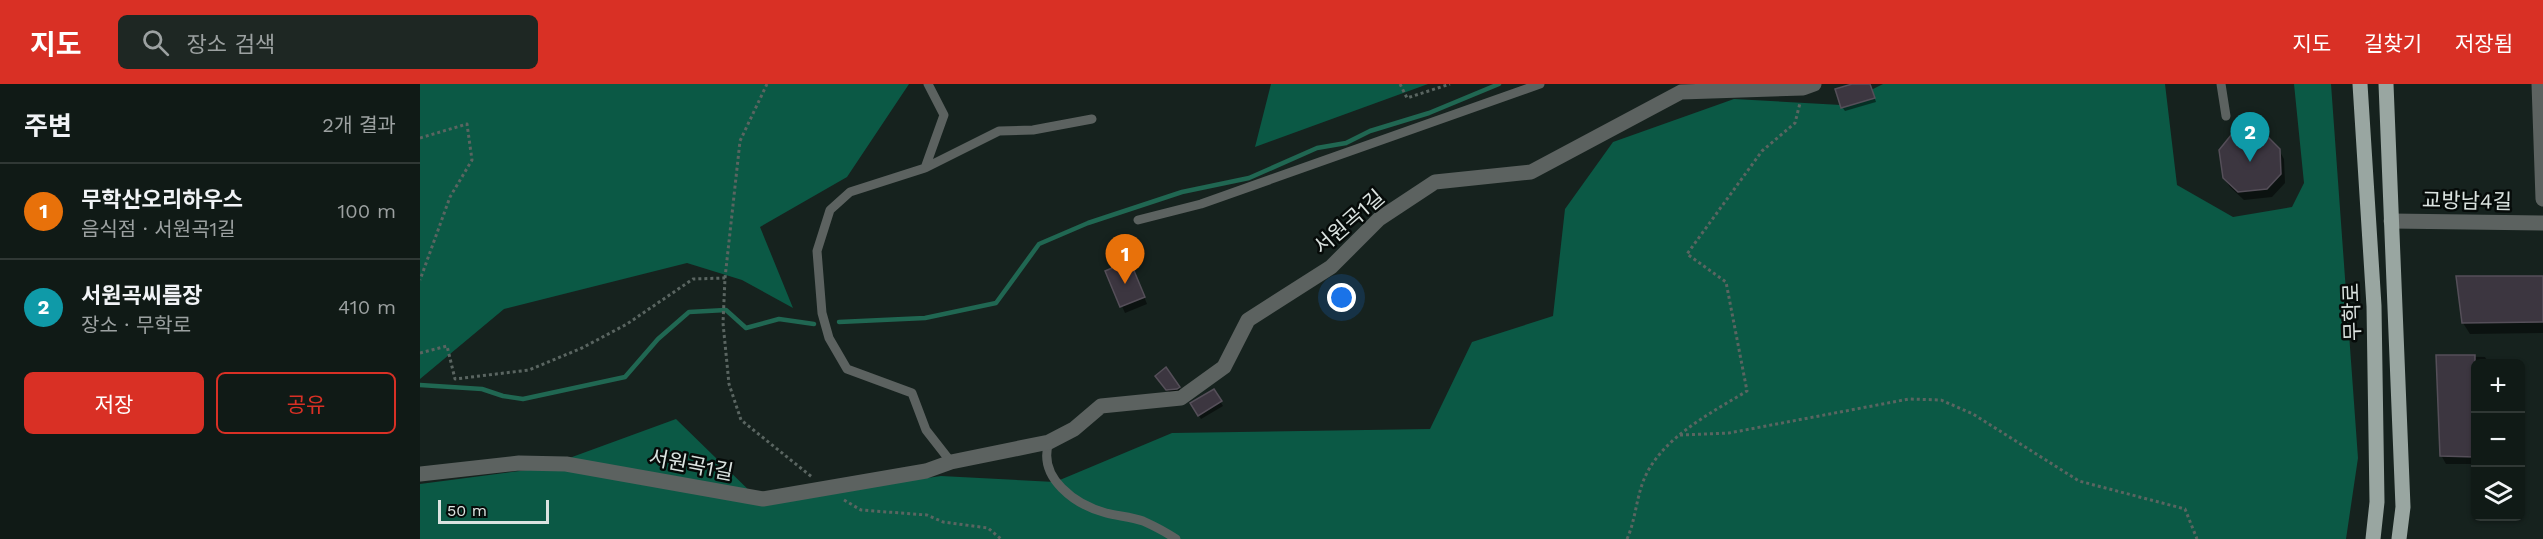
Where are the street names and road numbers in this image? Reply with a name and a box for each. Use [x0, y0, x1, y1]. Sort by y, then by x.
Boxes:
street label: 서원곡1길 [1308, 184, 1389, 259]
street label: 교방남4길 [2422, 187, 2512, 214]
street label: 무학로 [2338, 283, 2365, 341]
street label: 서원곡1길 [647, 444, 735, 485]

